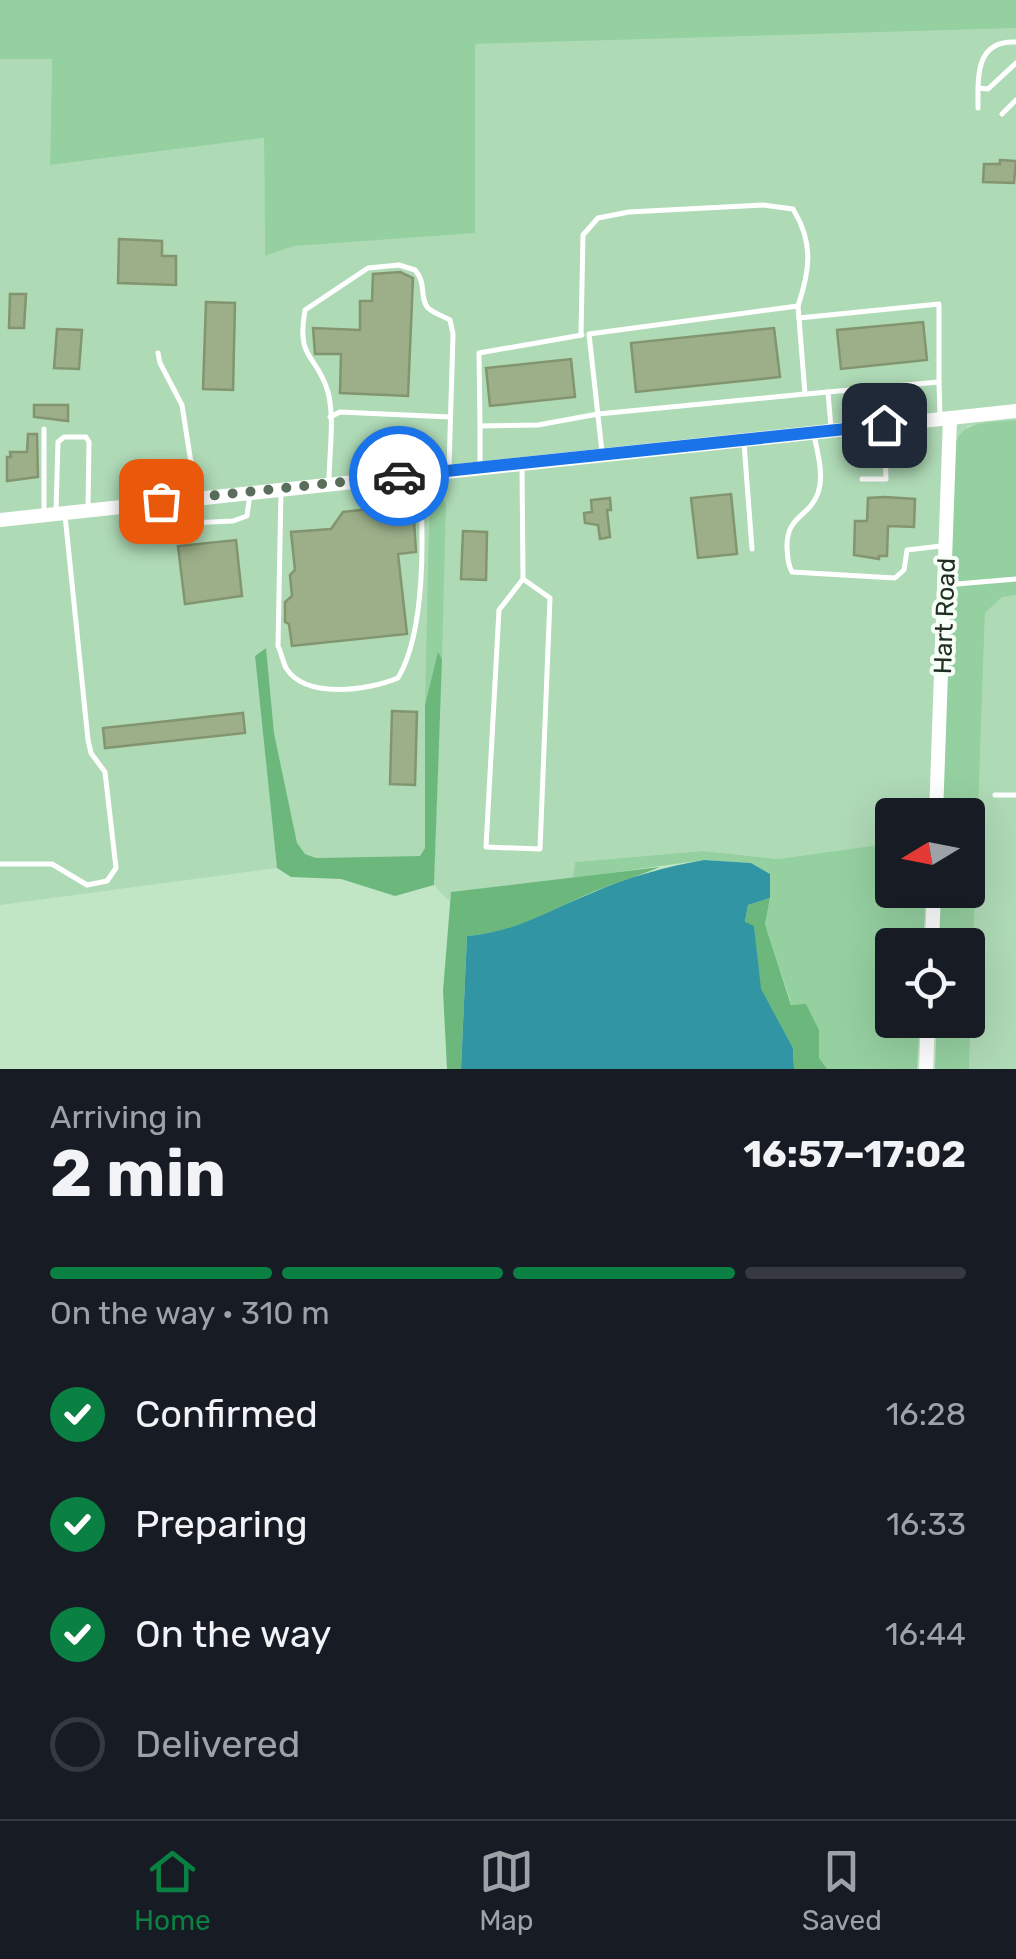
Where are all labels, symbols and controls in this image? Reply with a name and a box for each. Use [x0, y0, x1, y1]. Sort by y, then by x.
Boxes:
pin [842, 383, 927, 468]
icon: home [857, 398, 912, 453]
courier [349, 426, 449, 526]
icon: car [372, 449, 427, 504]
pin [119, 459, 204, 544]
icon: bag [134, 474, 189, 529]
street label: Hart Road [928, 557, 961, 675]
north arrow [875, 798, 985, 908]
map controls [875, 798, 985, 1038]
button: locate [875, 928, 985, 1038]
text: Arriving in [50, 1098, 202, 1136]
text: 16:57–17:02 [743, 1131, 966, 1177]
text: 2 min [50, 1135, 226, 1212]
text: On the way · 310 m [50, 1294, 330, 1332]
icon: check [50, 1387, 105, 1442]
text: Confirmed [135, 1391, 318, 1437]
text: 16:28 [886, 1395, 966, 1433]
icon: check [50, 1497, 105, 1552]
text: Preparing [135, 1501, 308, 1547]
text: 16:33 [886, 1505, 966, 1543]
icon: check [50, 1607, 105, 1662]
text: On the way [135, 1611, 331, 1657]
text: 16:44 [885, 1615, 966, 1653]
text: Delivered [135, 1721, 300, 1767]
tab: Home [134, 1844, 211, 1937]
tab: Map [479, 1844, 534, 1937]
tab: Saved [802, 1844, 882, 1937]

